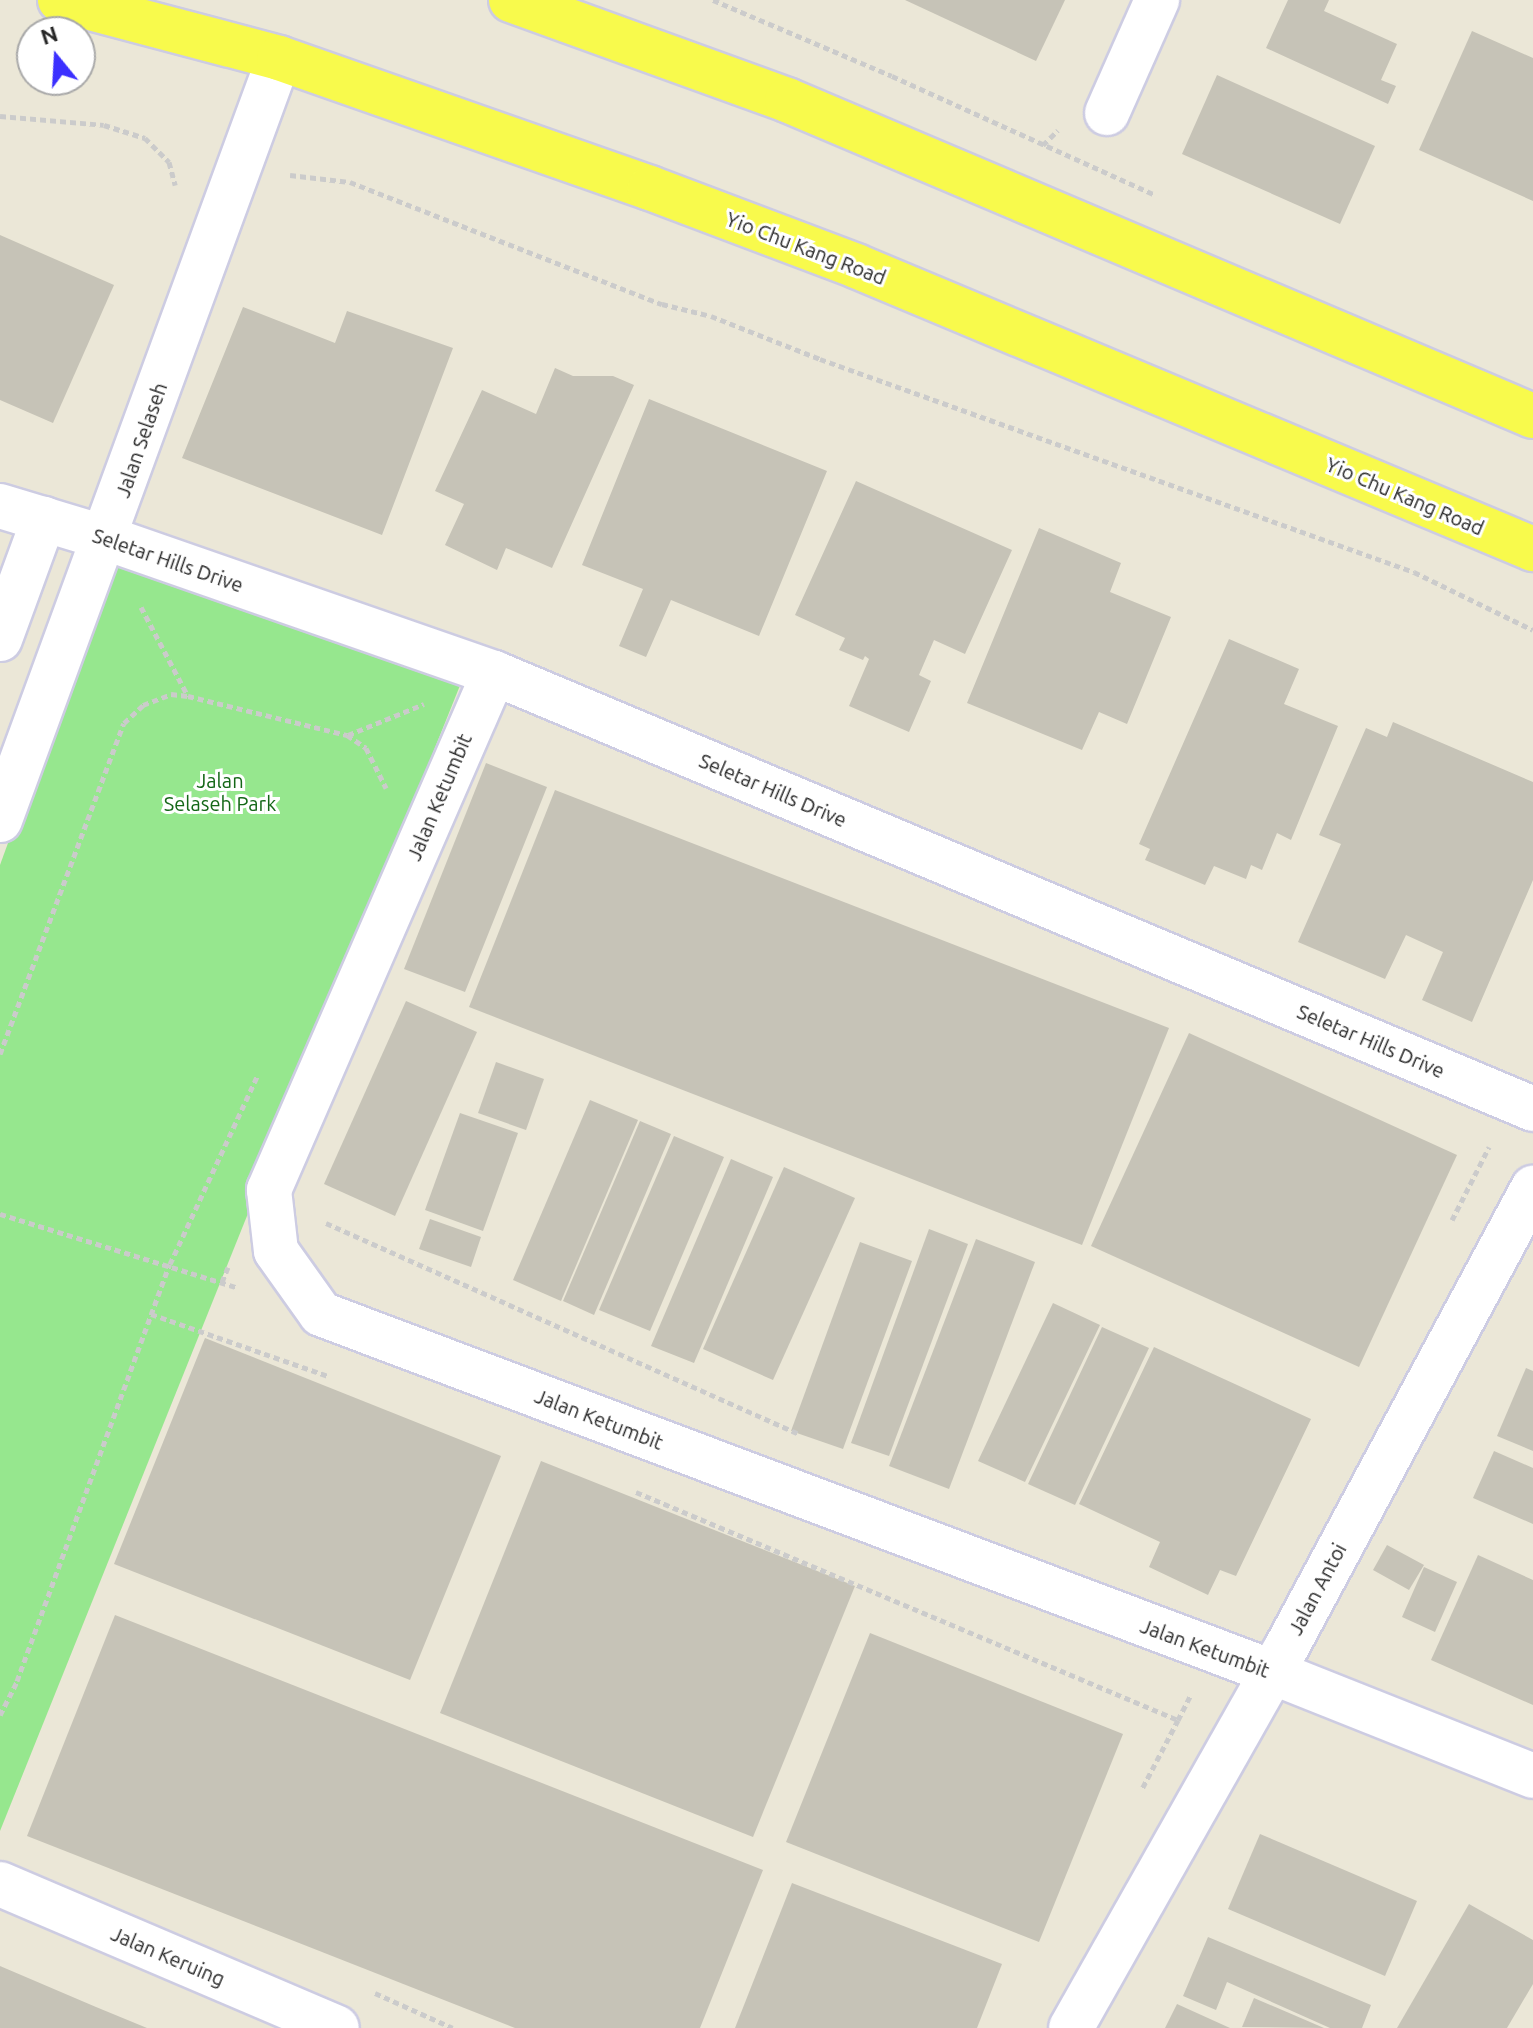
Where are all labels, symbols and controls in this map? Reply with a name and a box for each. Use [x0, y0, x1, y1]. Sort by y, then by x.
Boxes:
north arrow [16, 16, 96, 96]
text: N [37, 20, 61, 49]
street label: Yio Chu Kang Road [723, 206, 889, 290]
street label: Jalan Selaseh [110, 379, 172, 501]
street label: Yio Chu Kang Road [1322, 452, 1488, 540]
street label: Seletar Hills Drive [89, 523, 247, 597]
street label: Jalan Ketumbit [401, 730, 477, 864]
street label: Seletar Hills Drive [696, 748, 850, 832]
park label: Jalan Selaseh Park [164, 769, 276, 816]
street label: Seletar Hills Drive [1294, 999, 1448, 1083]
street label: Jalan Ketumbit [531, 1383, 667, 1455]
street label: Jalan Antoi [1283, 1539, 1351, 1639]
street label: Jalan Ketumbit [1137, 1614, 1273, 1682]
street label: Jalan Keruing [107, 1921, 229, 1991]

